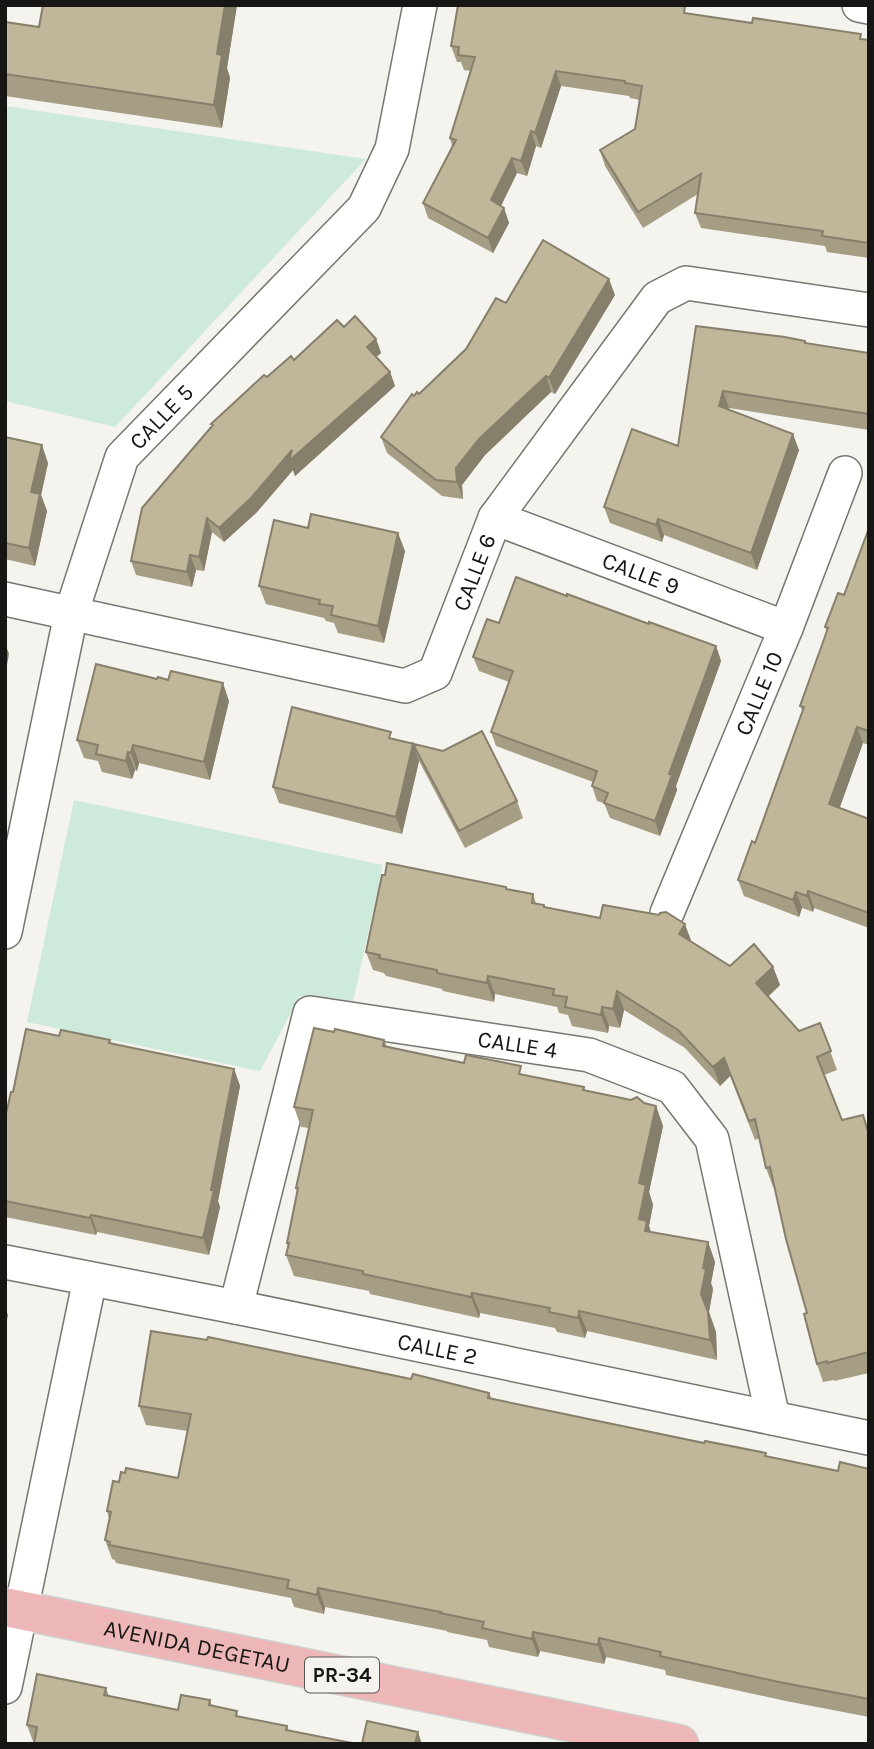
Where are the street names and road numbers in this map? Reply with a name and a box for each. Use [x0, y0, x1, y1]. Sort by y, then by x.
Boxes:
street label: CALLE 5 [124, 379, 199, 455]
street label: CALLE 6 [447, 530, 502, 615]
street label: CALLE 9 [598, 547, 683, 601]
street label: CALLE 10 [730, 648, 789, 740]
street label: CALLE 4 [476, 1025, 559, 1064]
street label: CALLE 2 [395, 1328, 479, 1371]
street label: AVENIDA DEGETAU [102, 1614, 292, 1679]
road number: PR-34 [305, 1658, 379, 1692]

